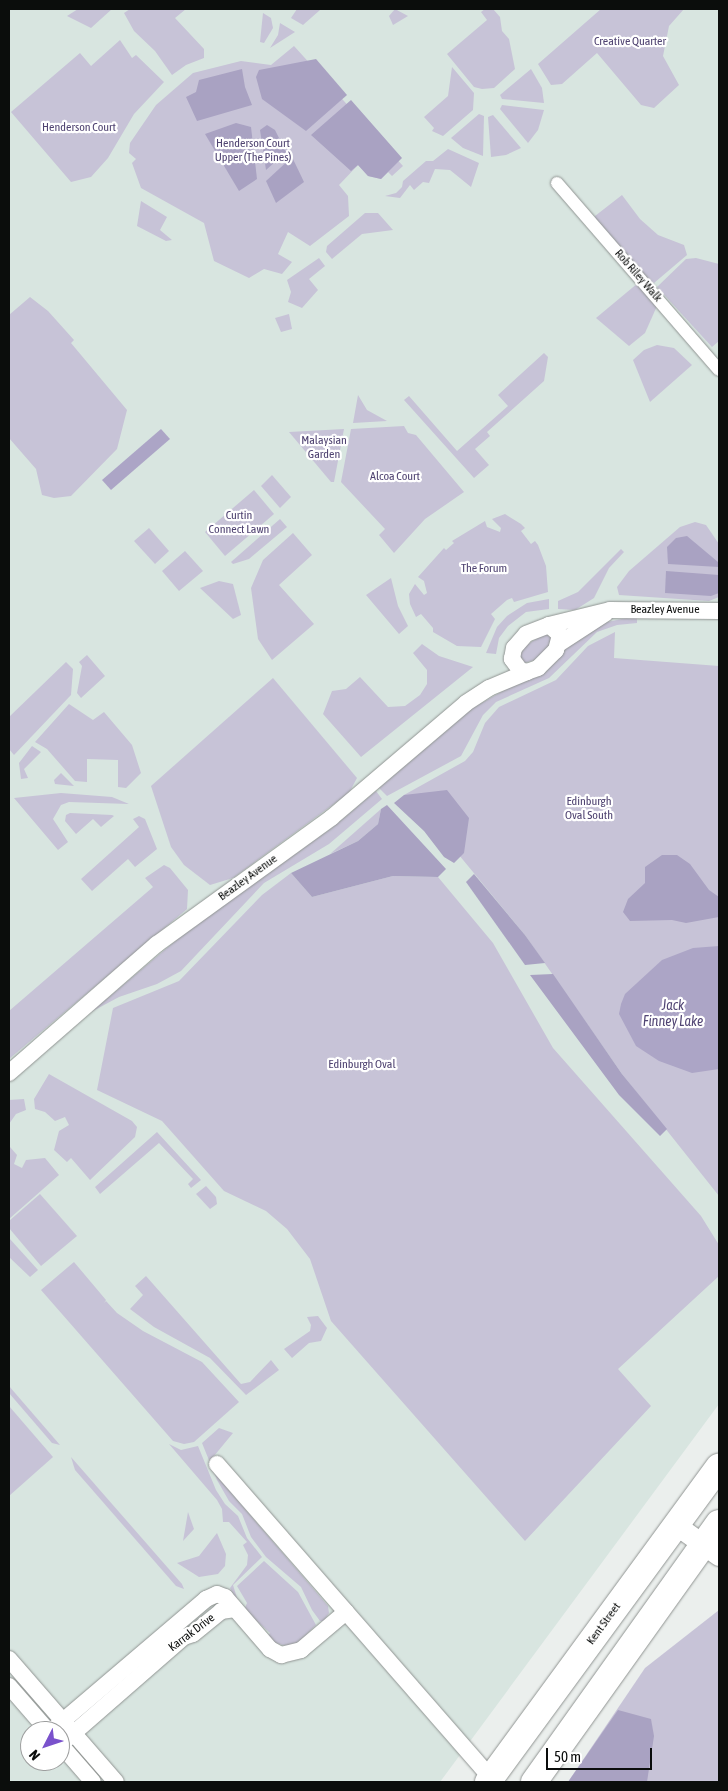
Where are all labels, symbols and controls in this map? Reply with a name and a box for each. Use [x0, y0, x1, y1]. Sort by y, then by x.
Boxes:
park label: Creative Quarter [594, 35, 666, 49]
park label: Henderson Court [42, 121, 116, 135]
park label: Henderson Court Upper (The Pines) [215, 137, 291, 165]
street label: Rob Riley Walk [611, 247, 665, 305]
park label: Malaysian Garden [301, 434, 347, 462]
park label: Alcoa Court [370, 470, 420, 484]
park label: Curtin Connect Lawn [209, 509, 269, 537]
park label: The Forum [461, 562, 507, 576]
street label: Beazley Avenue [630, 603, 700, 617]
park label: Edinburgh Oval South [565, 795, 613, 823]
street label: Beazley Avenue [216, 852, 280, 904]
water label: Jack Finney Lake [643, 997, 703, 1030]
park label: Edinburgh Oval [328, 1058, 396, 1072]
street label: Kent Street [584, 1600, 624, 1648]
street label: Karrak Drive [166, 1611, 218, 1655]
north arrow [20, 1721, 70, 1771]
scale bar [548, 1738, 654, 1770]
text: N [26, 1747, 43, 1764]
text: 50 m [554, 1748, 581, 1765]

